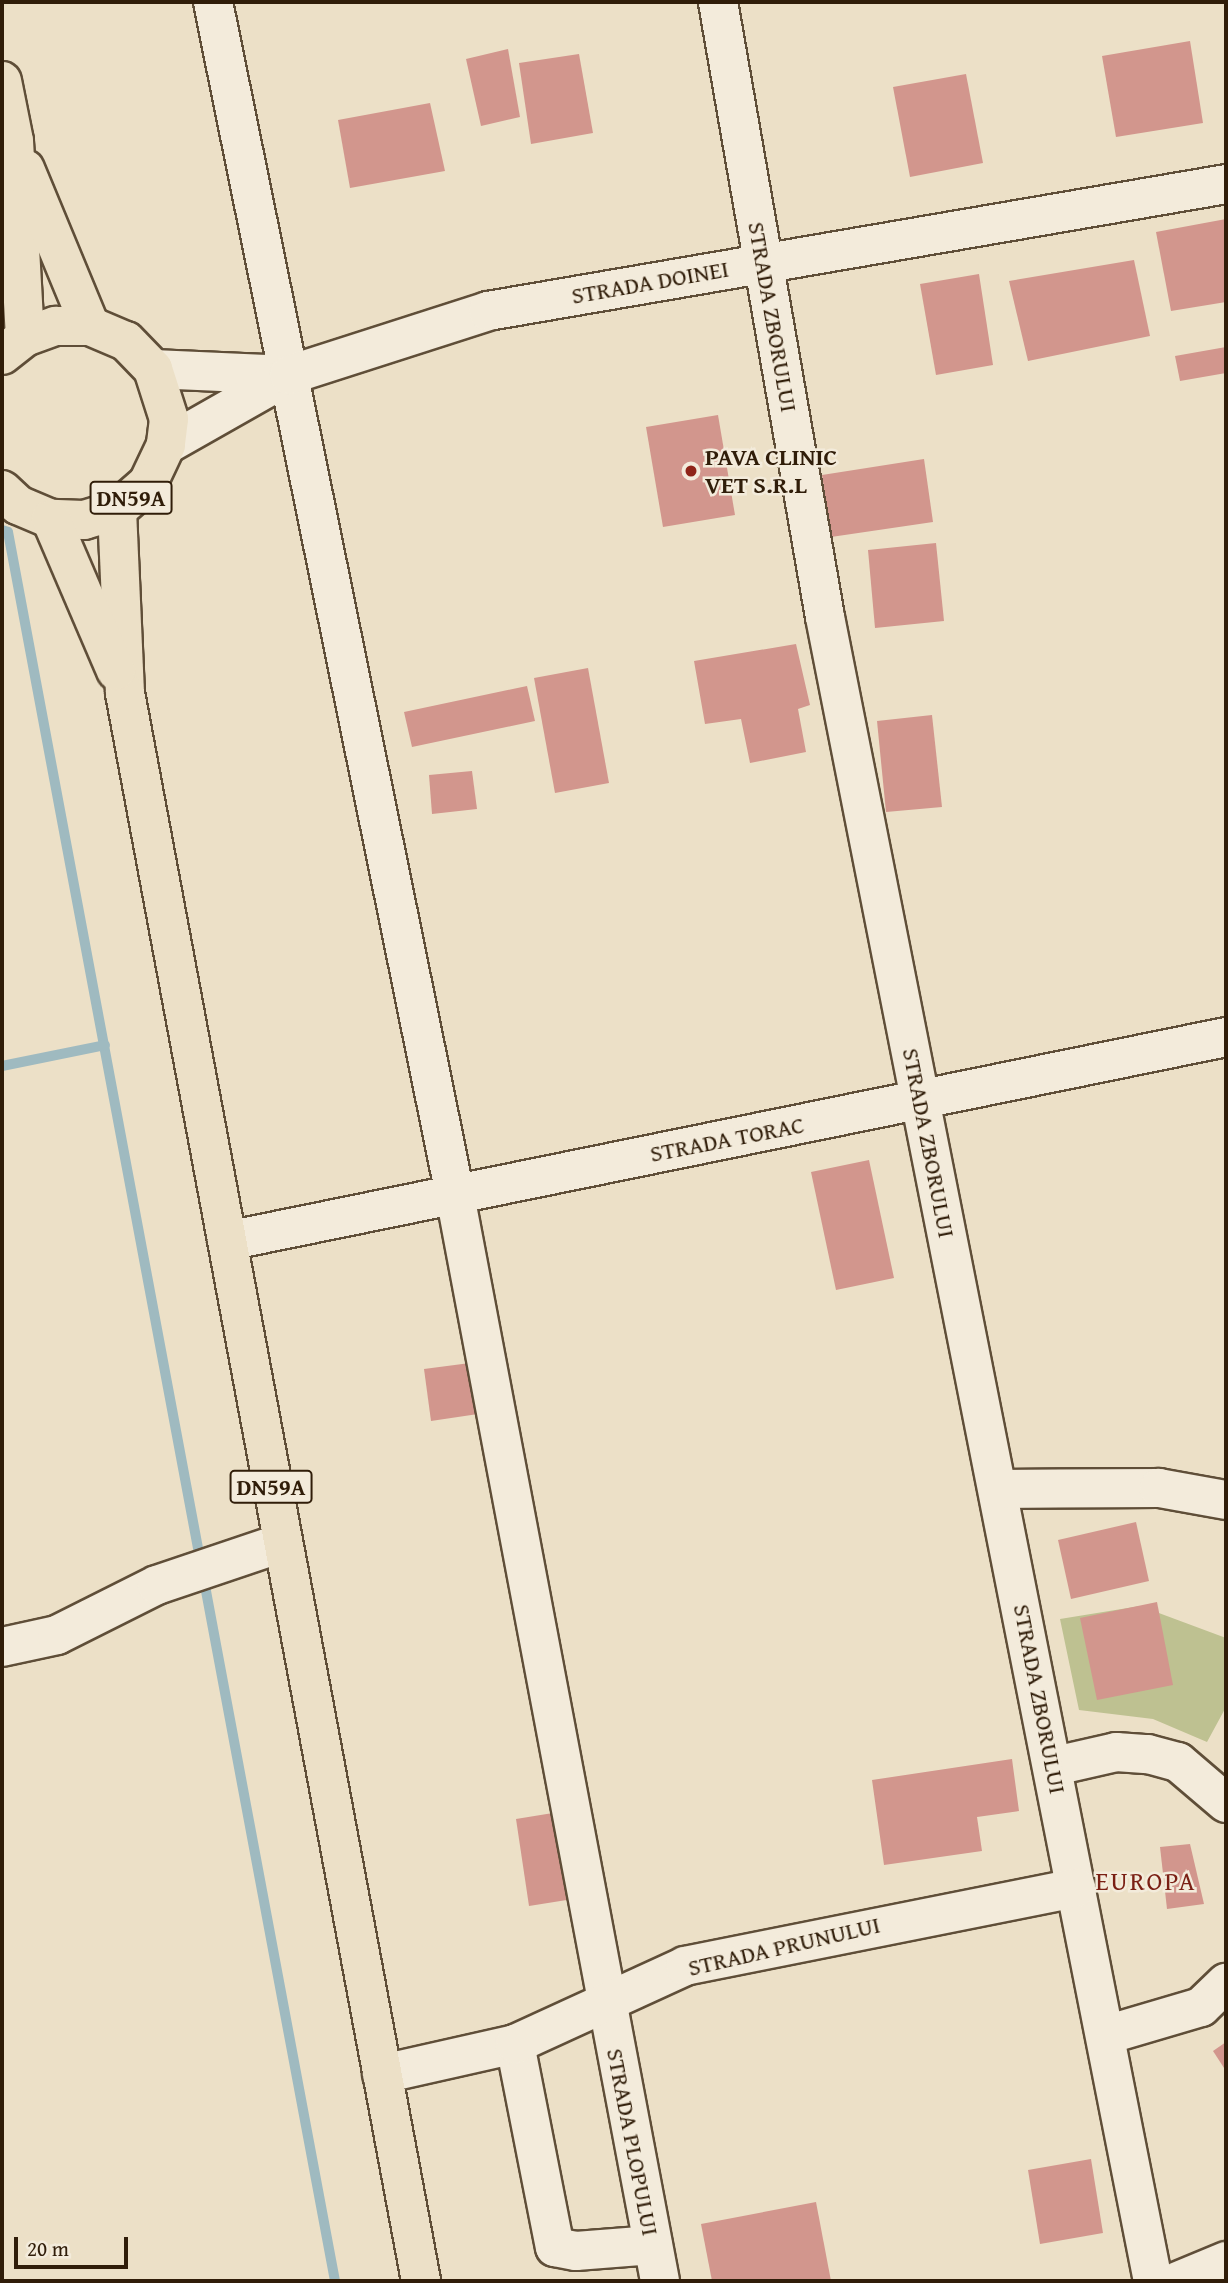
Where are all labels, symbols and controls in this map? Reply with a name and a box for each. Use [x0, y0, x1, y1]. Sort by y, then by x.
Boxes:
street label: STRADA ZBORULUI [742, 220, 804, 414]
street label: STRADA DOINEI [569, 254, 731, 310]
place label: PAVA CLINIC VET S.R.L [705, 443, 837, 499]
marker: PAVA CLINIC VET S.R.L [683, 463, 699, 479]
road number: DN59A [89, 478, 173, 518]
street label: STRADA ZBORULUI [896, 1046, 962, 1240]
street label: STRADA TORAC [648, 1110, 806, 1168]
road number: DN59A [229, 1468, 313, 1506]
street label: STRADA ZBORULUI [1007, 1602, 1073, 1796]
district label: EUROPA [1096, 1865, 1196, 1897]
street label: STRADA PRUNULUI [685, 1910, 883, 1982]
street label: STRADA PLOPULUI [601, 2046, 665, 2238]
scale bar [18, 2224, 131, 2268]
text: 20 m [27, 2233, 69, 2264]

